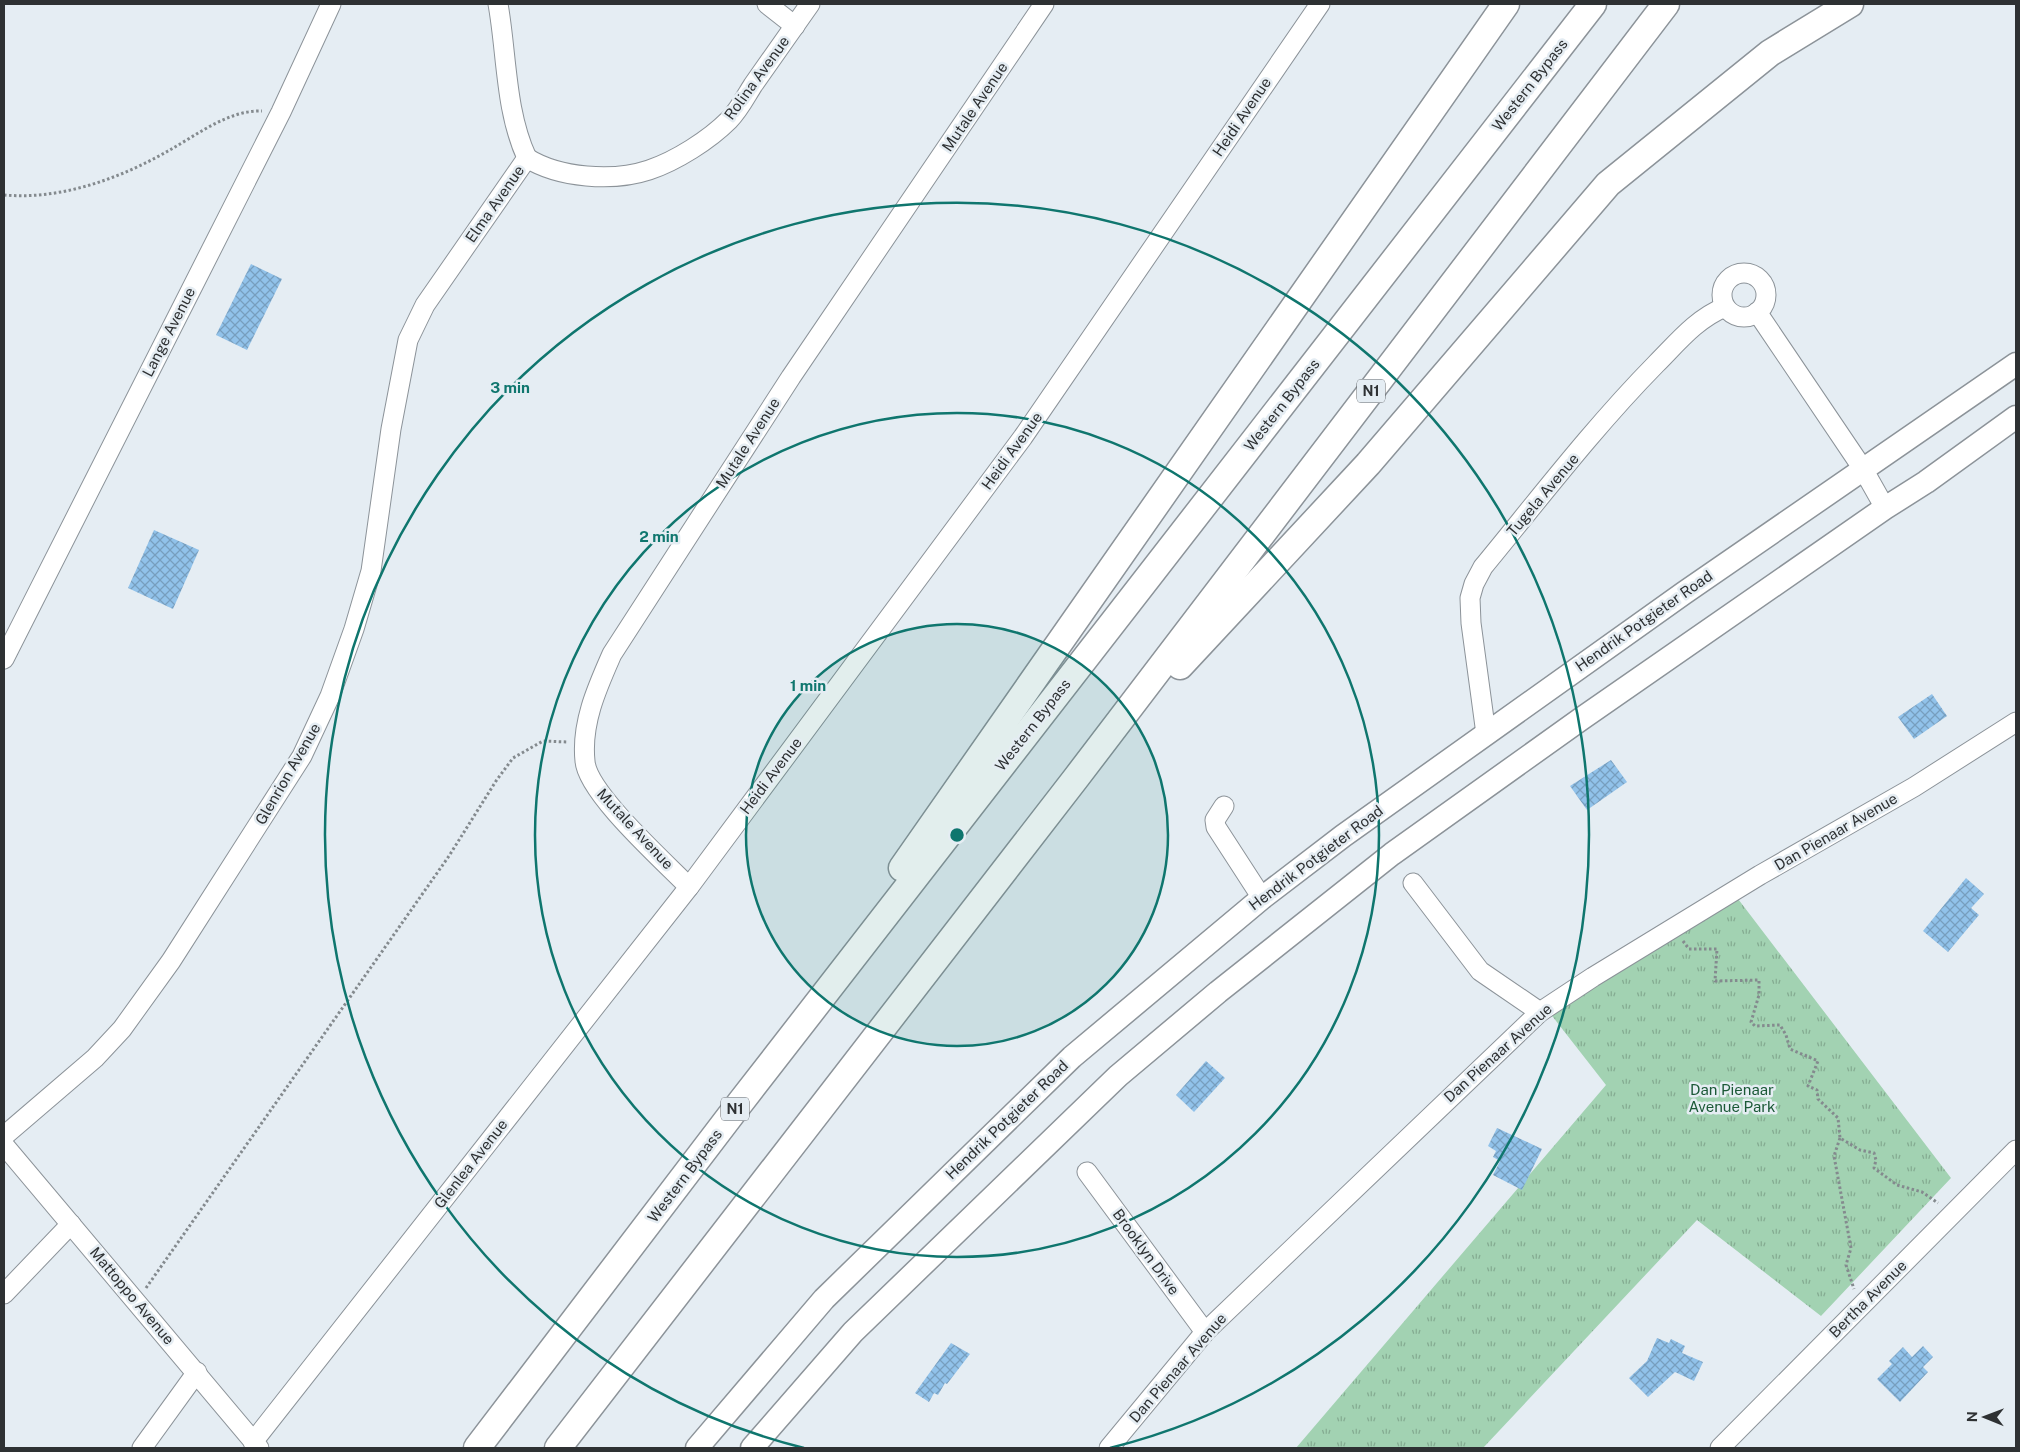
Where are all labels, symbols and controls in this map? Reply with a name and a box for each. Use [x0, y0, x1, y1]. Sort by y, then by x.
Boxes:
street label: Rolina Avenue [721, 33, 792, 123]
street label: Western Bypass [1488, 35, 1571, 134]
street label: Mutale Avenue [939, 59, 1011, 155]
street label: Heidi Avenue [1209, 74, 1274, 159]
street label: Elma Avenue [462, 162, 527, 245]
street label: Lange Avenue [139, 284, 198, 379]
street label: Western Bypass [1240, 355, 1323, 454]
text: 3 min [490, 379, 530, 396]
road number: N1 [1357, 380, 1385, 402]
street label: Mutale Avenue [712, 395, 783, 491]
street label: Heidi Avenue [978, 409, 1045, 493]
street label: Tugela Avenue [1503, 450, 1582, 539]
text: 2 min [639, 528, 679, 545]
street label: Hendrik Potgieter Road [1572, 567, 1715, 674]
street label: Western Bypass [991, 675, 1074, 774]
text: 1 min [790, 677, 826, 694]
street label: Glenrion Avenue [252, 720, 323, 827]
street label: Heidi Avenue [736, 734, 805, 817]
street label: Mutale Avenue [594, 785, 677, 872]
street label: Dan Pienaar Avenue [1771, 789, 1900, 874]
street label: Hendrik Potgieter Road [1245, 802, 1386, 914]
centre of rings [948, 826, 966, 844]
street label: Dan Pienaar Avenue [1440, 1000, 1555, 1105]
street label: Hendrik Potgieter Road [942, 1057, 1071, 1182]
park label: Dan Pienaar Avenue Park [1688, 1081, 1776, 1115]
road number: N1 [721, 1098, 749, 1120]
street label: Glenlea Avenue [431, 1116, 511, 1212]
street label: Western Bypass [644, 1126, 725, 1226]
street label: Brooklyn Drive [1110, 1206, 1183, 1298]
street label: Mattoppo Avenue [87, 1244, 178, 1348]
street label: Bertha Avenue [1826, 1257, 1910, 1341]
street label: Dan Pienaar Avenue [1126, 1310, 1230, 1426]
north arrow [1960, 1392, 2010, 1442]
text: N [1964, 1411, 1980, 1422]

